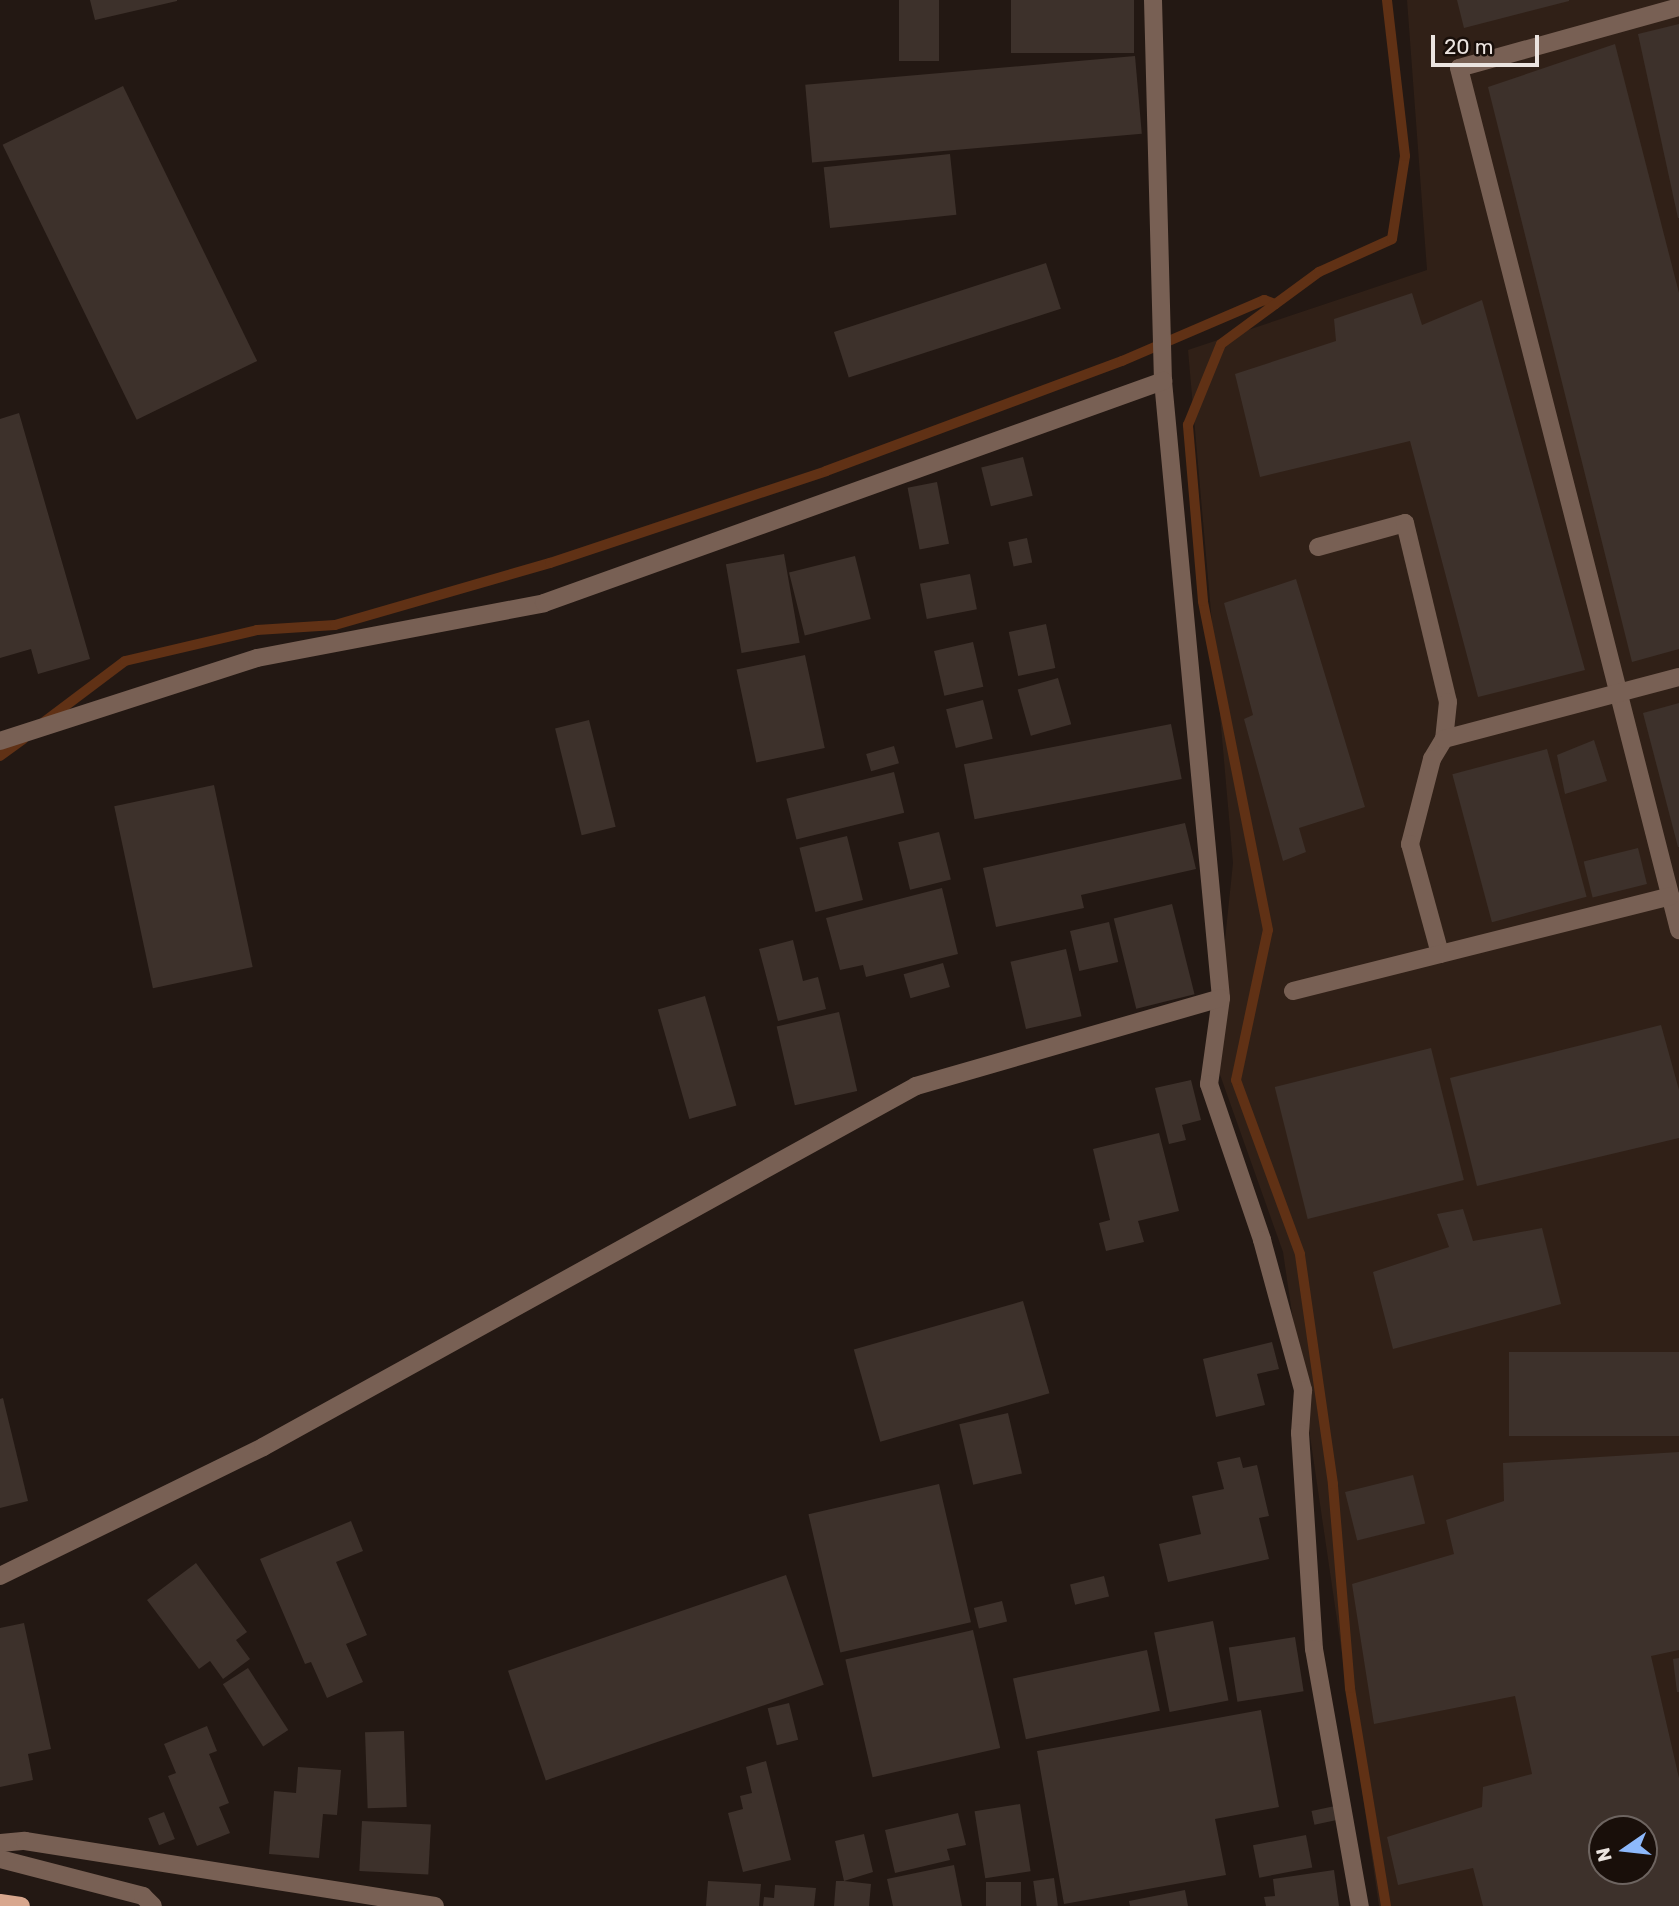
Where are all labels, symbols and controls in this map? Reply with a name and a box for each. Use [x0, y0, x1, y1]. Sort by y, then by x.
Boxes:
scale bar [1434, 21, 1542, 65]
text: 20 m [1444, 34, 1493, 59]
north arrow [1588, 1815, 1658, 1885]
text: N [1591, 1845, 1617, 1864]

